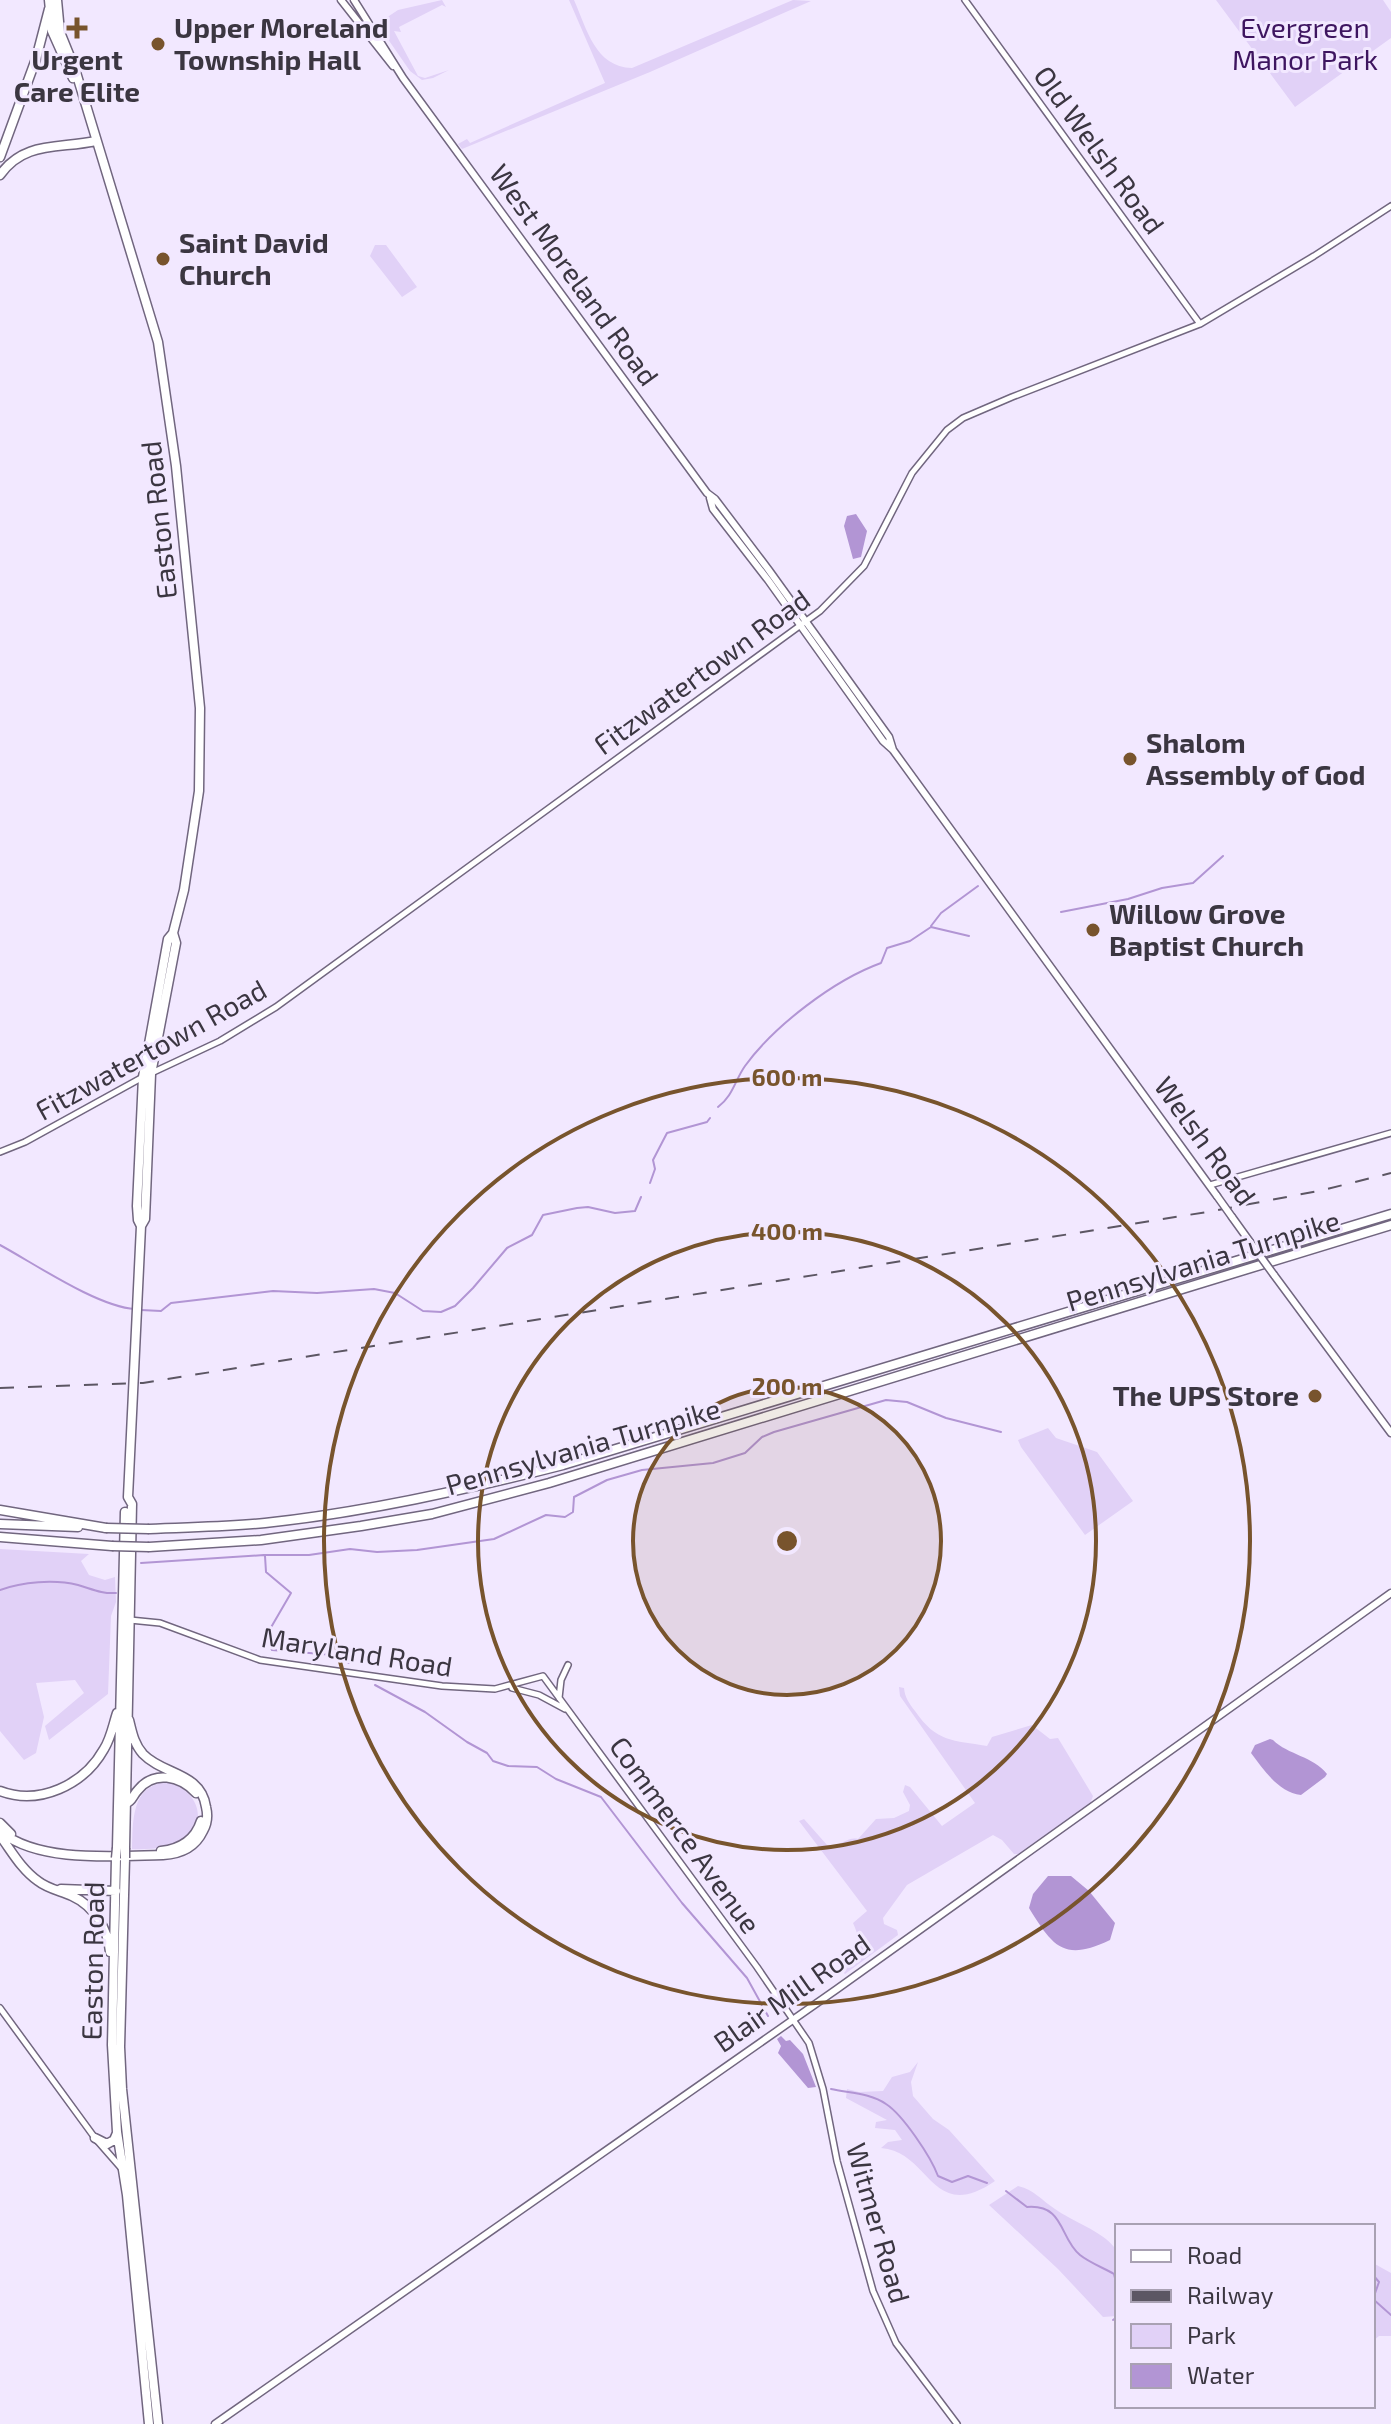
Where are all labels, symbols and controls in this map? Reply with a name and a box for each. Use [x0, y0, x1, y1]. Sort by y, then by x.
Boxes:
place label: Upper Moreland Township Hall [174, 10, 388, 76]
park label: Evergreen Manor Park [1232, 10, 1378, 76]
marker: Urgent Care Elite [66, 17, 88, 39]
marker: Upper Moreland Township Hall [149, 35, 167, 53]
place label: Urgent Care Elite [14, 42, 140, 108]
street label: Old Welsh Road [1027, 59, 1172, 240]
street label: West Moreland Road [483, 157, 667, 392]
place label: Saint David Church [179, 225, 329, 291]
marker: Saint David Church [154, 250, 172, 268]
street label: Easton Road [133, 439, 183, 601]
street label: Fitzwatertown Road [587, 581, 816, 761]
place label: Shalom Assembly of God [1146, 725, 1366, 791]
marker: Shalom Assembly of God [1121, 750, 1139, 768]
place label: Willow Grove Baptist Church [1109, 896, 1304, 962]
marker: Willow Grove Baptist Church [1084, 921, 1102, 939]
street label: Fitzwatertown Road [29, 972, 272, 1127]
text: 600 m [752, 1062, 822, 1091]
street label: Welsh Road [1148, 1069, 1264, 1211]
street label: Pennsylvania Turnpike [1062, 1202, 1344, 1318]
text: 400 m [751, 1216, 823, 1245]
text: 200 m [752, 1371, 822, 1400]
place label: The UPS Store [1113, 1378, 1299, 1412]
marker: The UPS Store [1306, 1387, 1324, 1405]
street label: Pennsylvania Turnpike [441, 1391, 724, 1502]
centre of rings [773, 1527, 801, 1555]
street label: Maryland Road [259, 1619, 455, 1683]
street label: Commerce Avenue [603, 1729, 769, 1939]
street label: Easton Road [74, 1881, 110, 2041]
street label: Blair Mill Road [707, 1926, 876, 2059]
street label: Witmer Road [840, 2139, 918, 2307]
legend [1115, 2224, 1375, 2408]
text: Road [1187, 2240, 1242, 2269]
text: Railway [1187, 2280, 1274, 2309]
text: Park [1187, 2320, 1236, 2349]
text: Water [1187, 2360, 1255, 2389]

